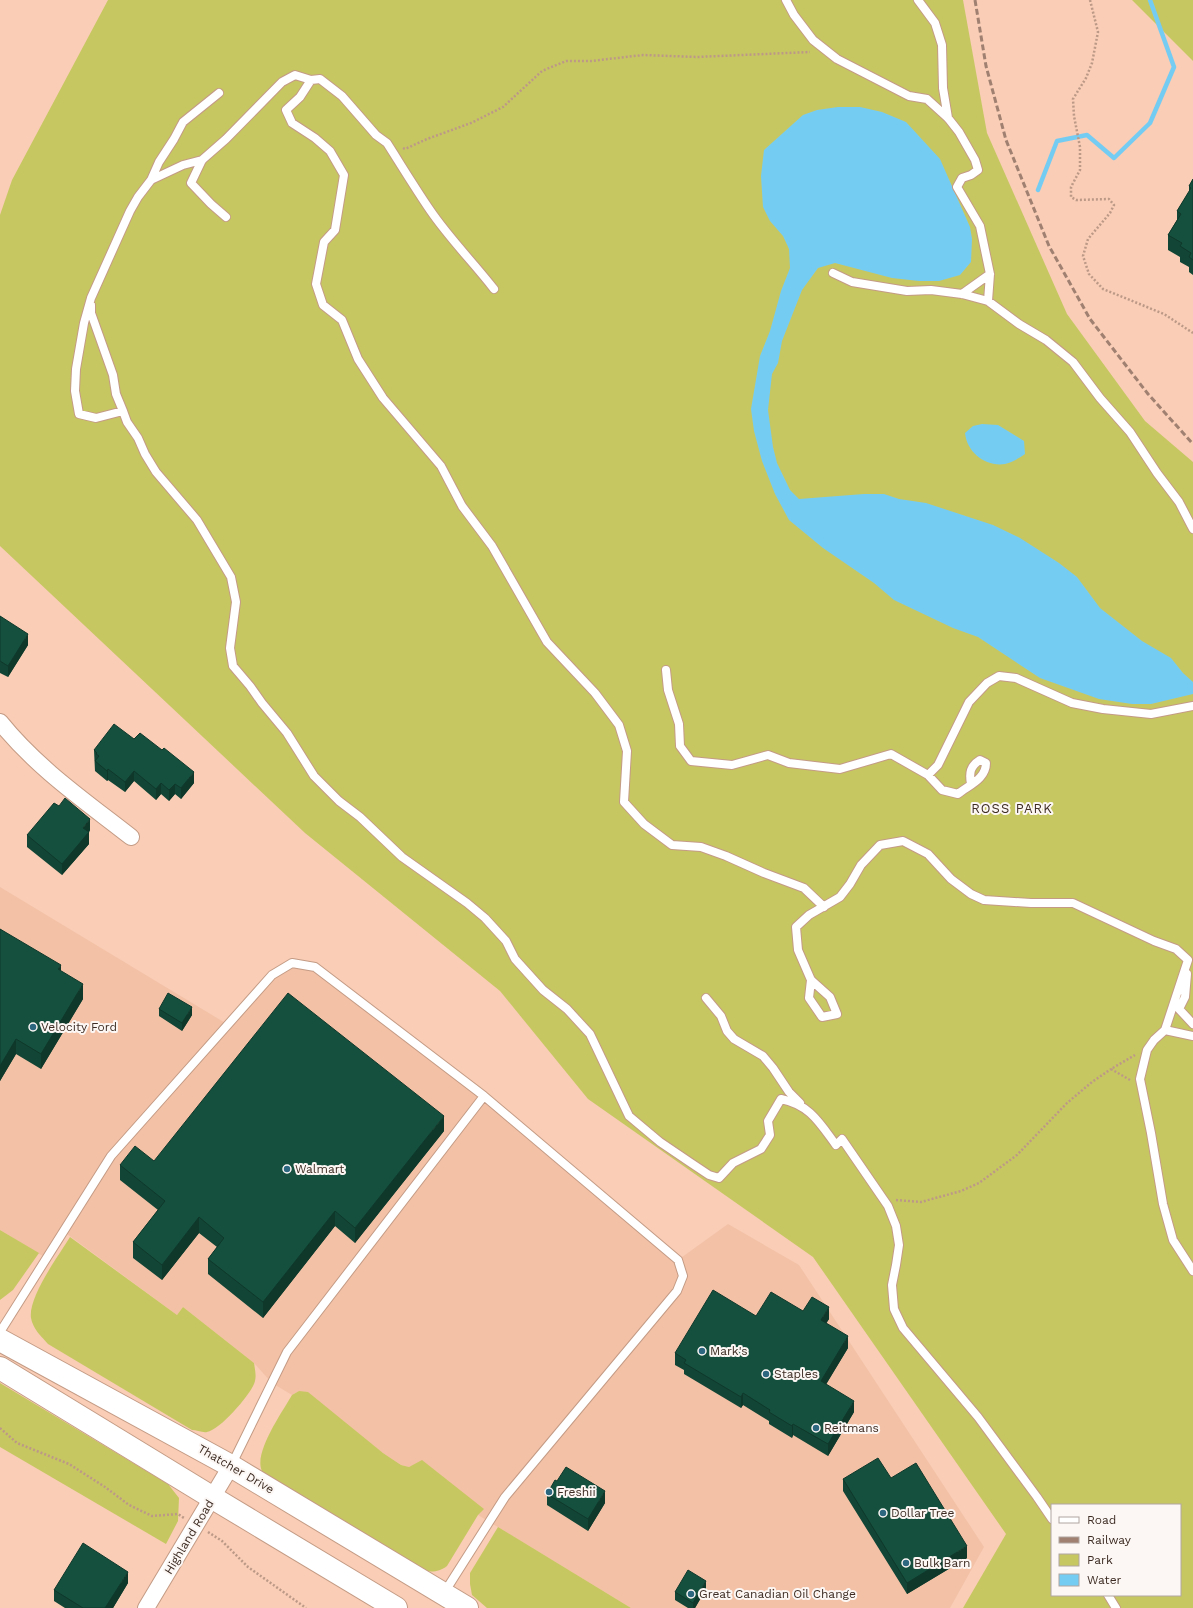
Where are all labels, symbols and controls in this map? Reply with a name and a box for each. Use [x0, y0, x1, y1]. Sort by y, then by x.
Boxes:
district label: ROSS PARK [971, 801, 1053, 816]
place label: Velocity Ford [41, 1020, 117, 1034]
marker: Velocity Ford [28, 1022, 38, 1032]
place label: Walmart [295, 1162, 344, 1176]
marker: Walmart [282, 1164, 292, 1174]
place label: Mark's [710, 1344, 748, 1358]
marker: Mark's [697, 1346, 707, 1356]
place label: Staples [774, 1367, 818, 1381]
marker: Staples [761, 1369, 771, 1379]
place label: Reitmans [824, 1421, 879, 1435]
marker: Reitmans [811, 1423, 821, 1433]
street label: Thatcher Drive [195, 1442, 277, 1497]
place label: Freshii [557, 1485, 596, 1499]
marker: Freshii [544, 1487, 554, 1497]
street label: Highland Road [161, 1497, 217, 1577]
legend [1051, 1504, 1181, 1596]
place label: Dollar Tree [891, 1506, 954, 1520]
marker: Dollar Tree [878, 1508, 888, 1518]
text: Road [1087, 1513, 1116, 1527]
text: Railway [1087, 1533, 1132, 1547]
text: Park [1087, 1553, 1113, 1567]
place label: Bulk Barn [914, 1556, 971, 1570]
marker: Bulk Barn [901, 1558, 911, 1568]
text: Water [1087, 1573, 1122, 1587]
place label: Great Canadian Oil Change [699, 1587, 856, 1601]
marker: Great Canadian Oil Change [686, 1589, 696, 1599]

